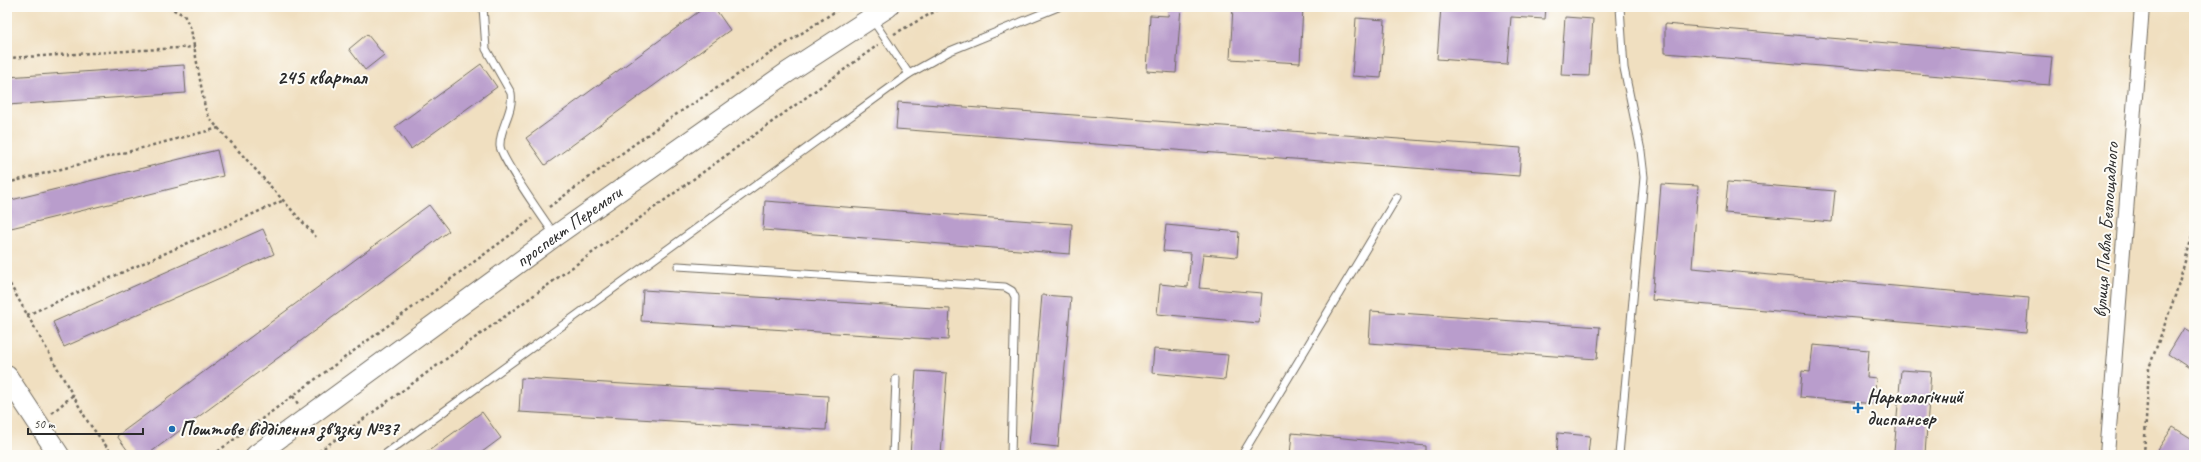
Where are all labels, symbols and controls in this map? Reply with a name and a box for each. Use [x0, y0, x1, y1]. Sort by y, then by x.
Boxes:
district label: 245 квартал [277, 65, 368, 90]
street label: вулиця Павла Безпощадного [2088, 140, 2124, 318]
street label: проспект Перемоги [511, 180, 628, 273]
place label: Наркологічний диспансер [1867, 385, 1965, 431]
marker: Наркологічний диспансер [1852, 402, 1864, 414]
scale bar [28, 410, 143, 436]
text: 50 m [34, 416, 56, 432]
place label: Поштове відділення зв'язку №37 [180, 417, 401, 442]
marker: Поштове відділення зв'язку №37 [167, 424, 177, 434]

